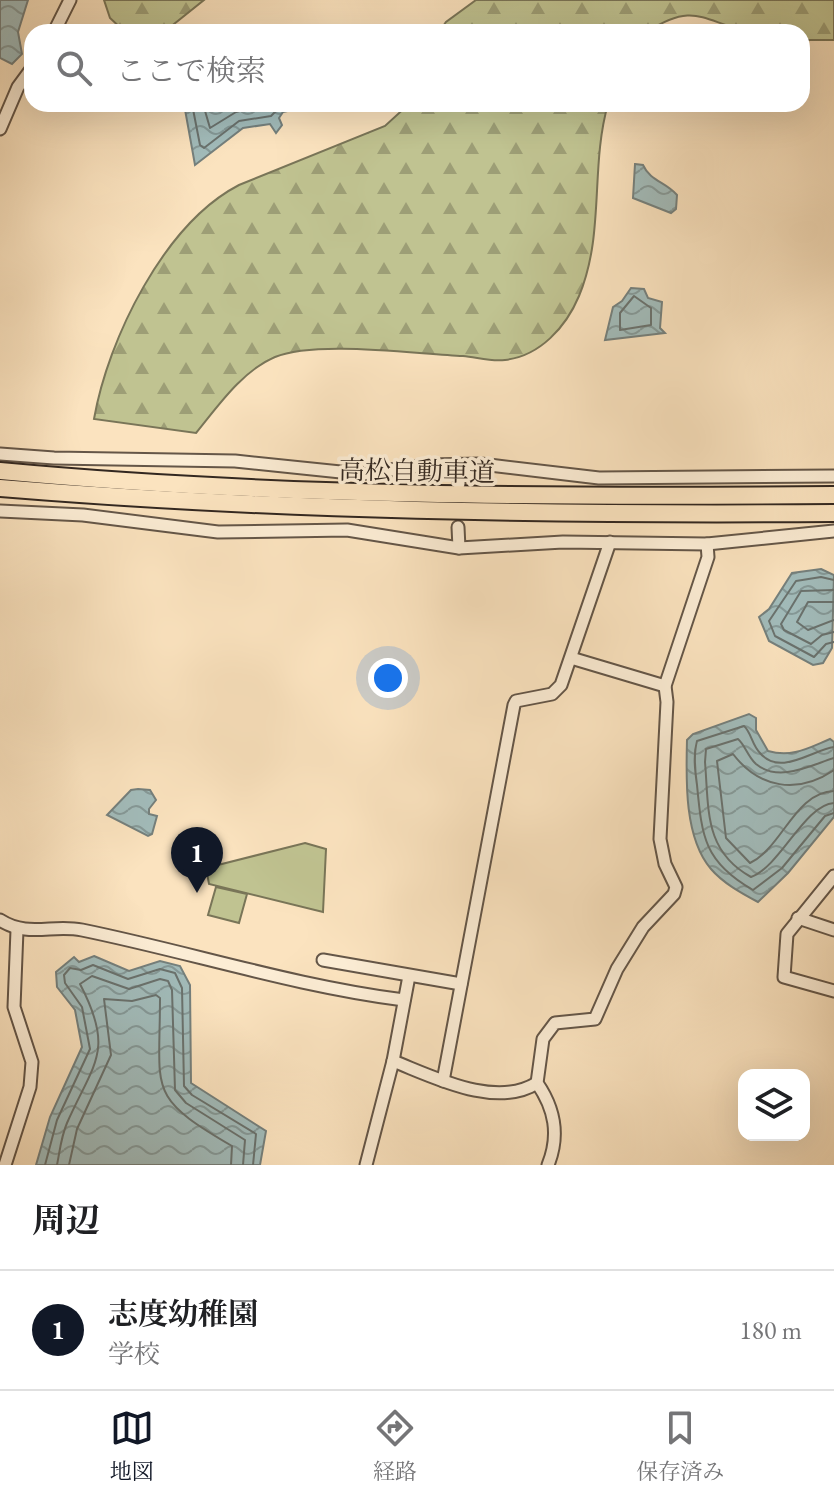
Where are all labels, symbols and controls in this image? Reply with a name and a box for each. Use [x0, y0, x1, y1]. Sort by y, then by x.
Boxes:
search box [24, 24, 810, 112]
icon: search [52, 46, 96, 90]
text: ここで検索 [116, 51, 266, 90]
street label: 高松自動車道 [339, 453, 495, 489]
your location [368, 658, 408, 698]
pin: 1 [171, 827, 223, 893]
map controls [738, 1069, 810, 1141]
button: layers [738, 1069, 810, 1141]
text: 周辺 [32, 1198, 100, 1242]
text: 志度幼稚園 [108, 1294, 258, 1333]
text: 1 [51, 1313, 65, 1347]
text: 180 m [739, 1313, 802, 1347]
text: 学校 [108, 1337, 160, 1371]
tab: 地図 [110, 1406, 154, 1486]
tab: 経路 [373, 1406, 417, 1486]
tab: 保存済み [636, 1406, 724, 1486]

